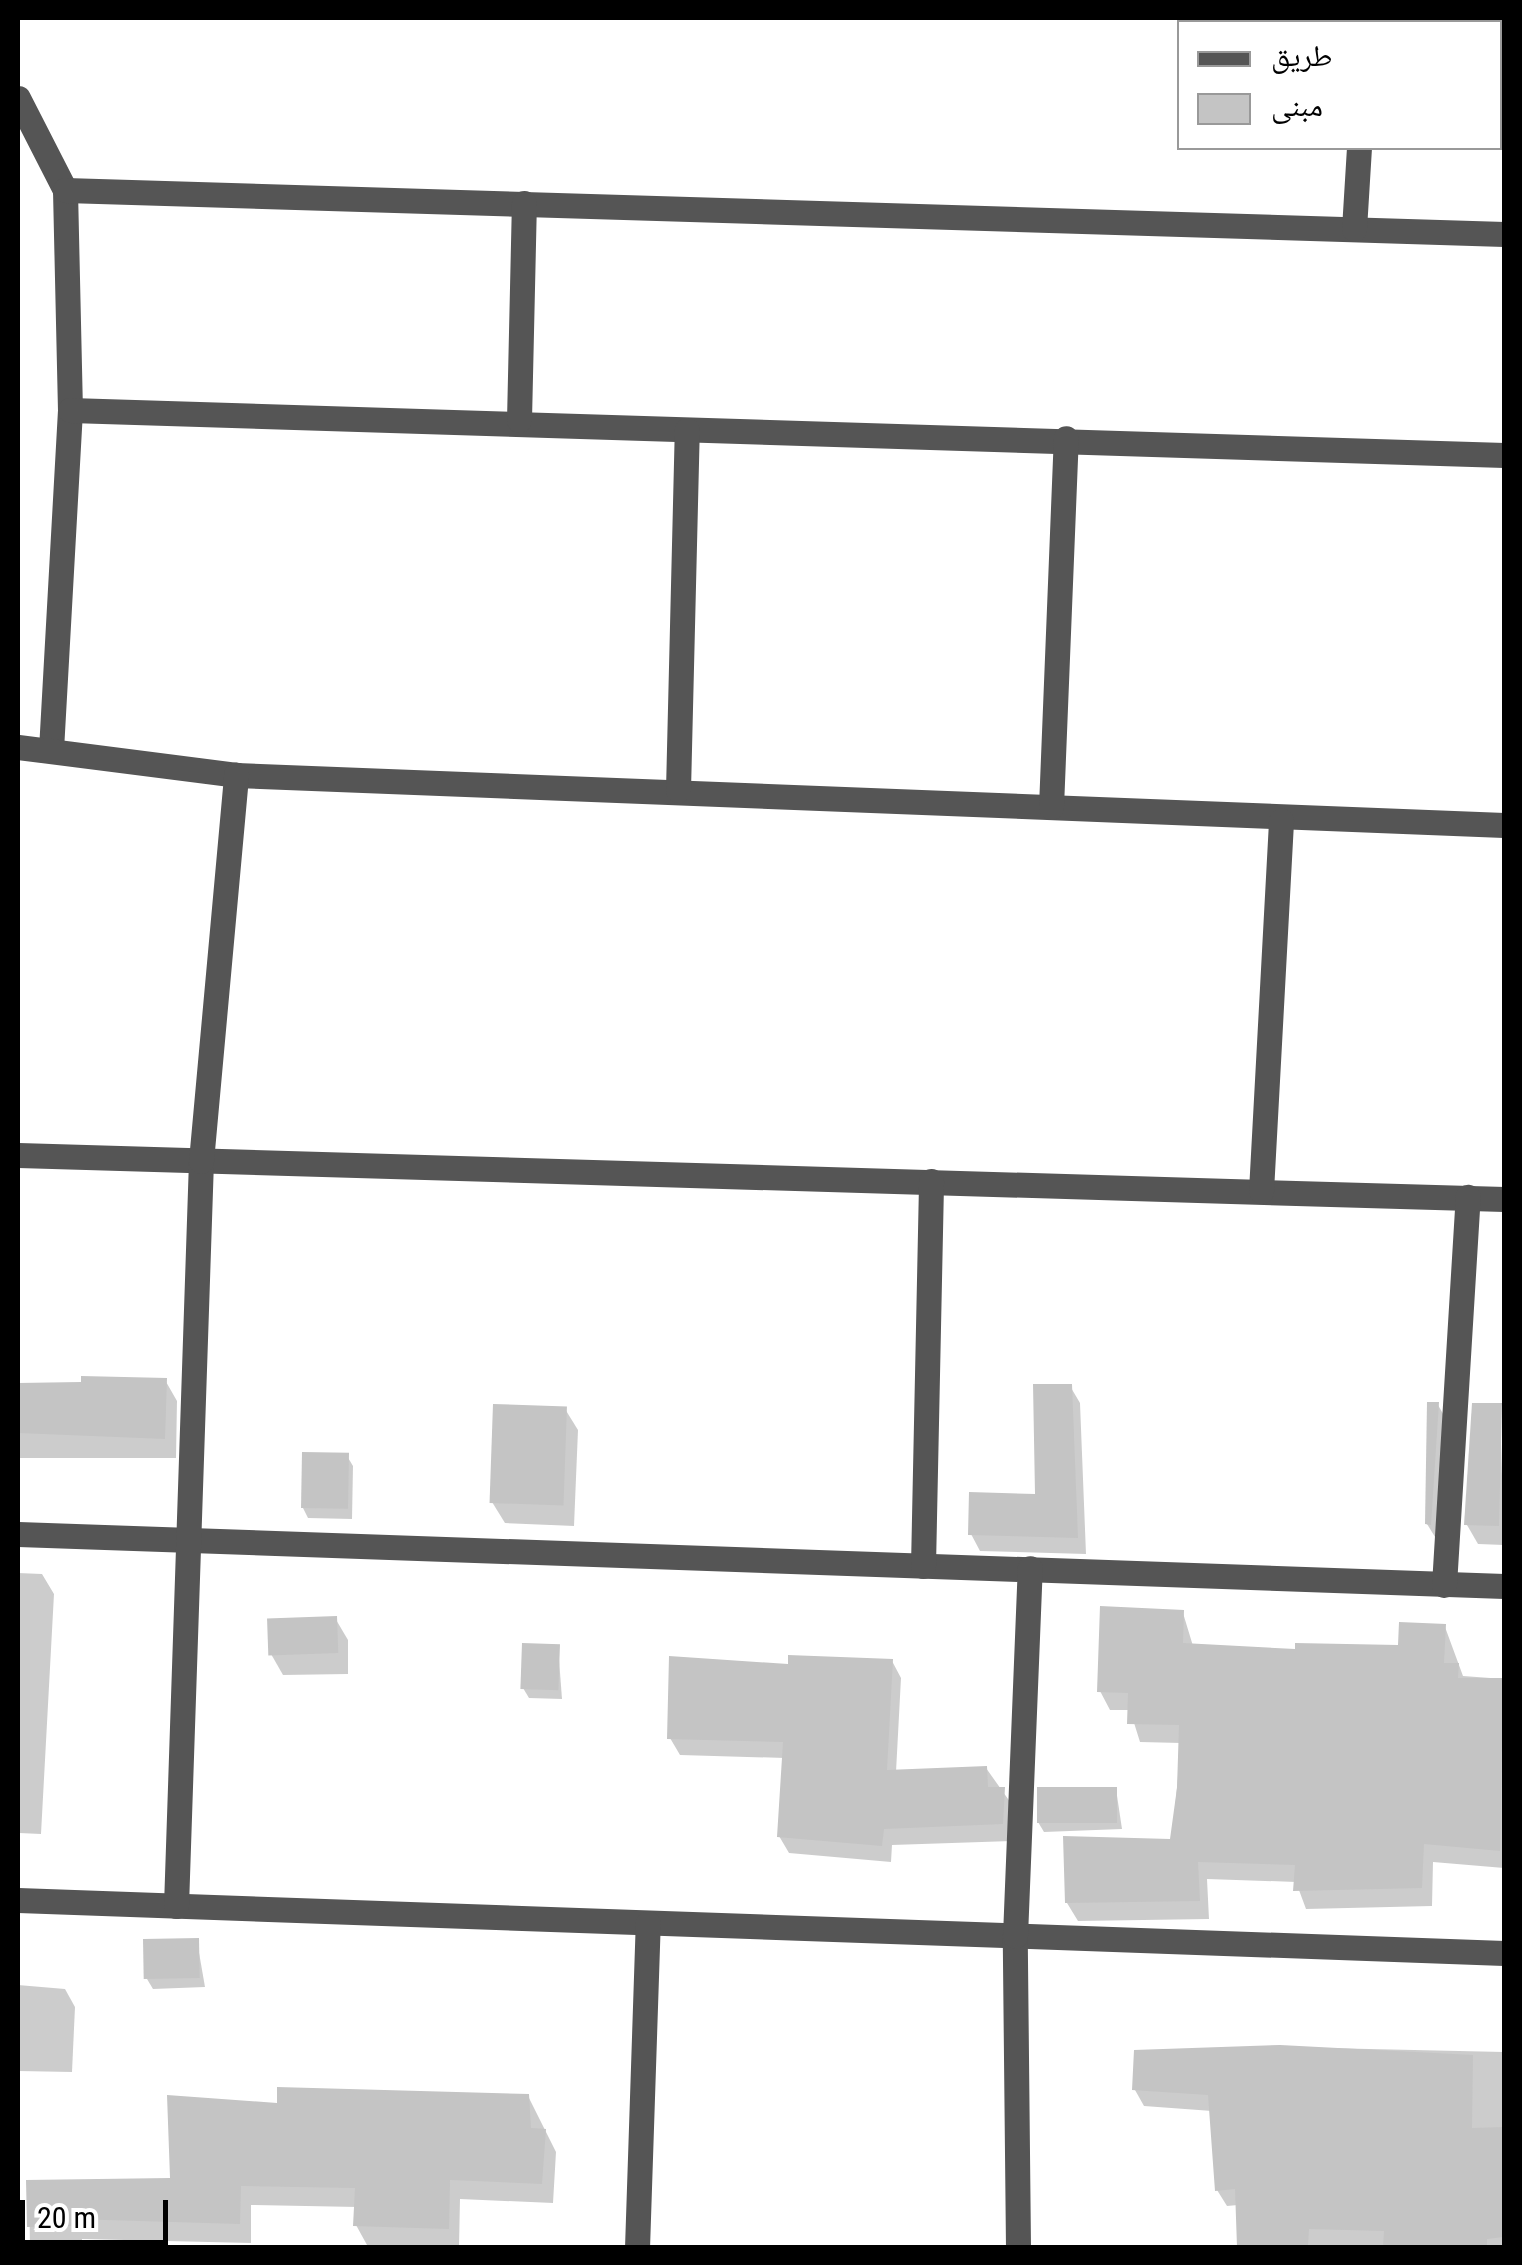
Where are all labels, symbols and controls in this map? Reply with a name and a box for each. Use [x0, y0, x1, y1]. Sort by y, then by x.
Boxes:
legend [1177, 20, 1502, 150]
text: طريق [1271, 38, 1332, 73]
text: مبنى [1271, 88, 1323, 123]
scale bar [25, 2180, 172, 2242]
text: 20 m [37, 2200, 96, 2235]

